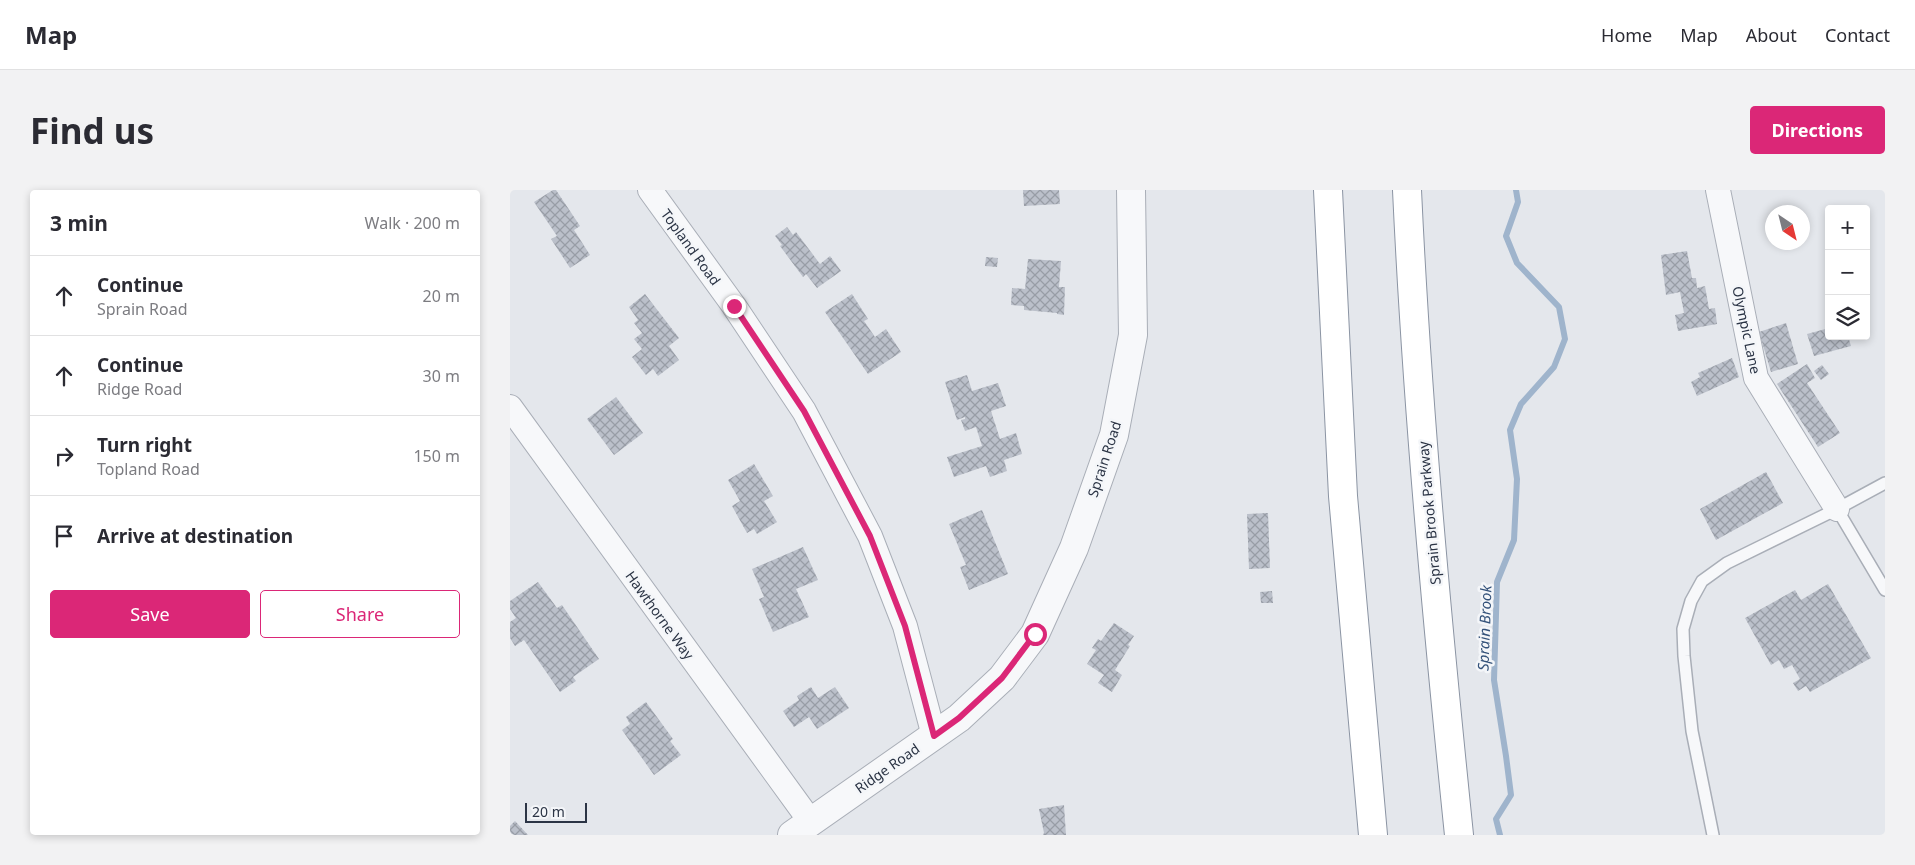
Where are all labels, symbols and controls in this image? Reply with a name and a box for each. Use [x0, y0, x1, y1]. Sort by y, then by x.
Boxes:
text: Map [25, 18, 77, 51]
text: Home [1601, 23, 1652, 47]
text: Map [1680, 23, 1718, 47]
text: About [1746, 23, 1797, 47]
text: Contact [1825, 23, 1890, 47]
button: Directions [1750, 106, 1885, 154]
text: Find us [30, 107, 154, 154]
street label: Topland Road [657, 205, 725, 289]
north arrow [1765, 205, 1810, 250]
map controls [1825, 205, 1870, 340]
button: + [1825, 205, 1870, 250]
text: 3 min [50, 209, 108, 237]
text: Walk · 200 m [365, 212, 460, 234]
button: − [1825, 250, 1870, 295]
text: Continue [97, 272, 183, 298]
icon: ahead [50, 282, 78, 310]
street label: Olympic Lane [1728, 284, 1766, 376]
text: 20 m [423, 285, 460, 307]
route end [723, 295, 746, 318]
button: layers [1825, 295, 1870, 340]
text: Sprain Road [97, 298, 188, 320]
text: Continue [97, 352, 183, 378]
icon: ahead [50, 362, 78, 390]
text: 30 m [423, 365, 460, 387]
text: Ridge Road [97, 378, 182, 400]
street label: Sprain Road [1083, 418, 1125, 500]
text: Turn right [97, 432, 192, 458]
street label: Sprain Brook Parkway [1413, 440, 1445, 585]
icon: right [50, 442, 78, 470]
text: 150 m [413, 445, 460, 467]
text: Topland Road [97, 458, 200, 480]
icon: arrive [50, 522, 78, 550]
text: Arrive at destination [97, 523, 293, 549]
street label: Hawthorne Way [621, 567, 699, 664]
water label: Sprain Brook [1473, 584, 1496, 671]
button: Save [50, 590, 250, 638]
button: Share [260, 590, 460, 638]
route start [1024, 623, 1047, 646]
street label: Ridge Road [851, 739, 923, 797]
scale bar [525, 800, 588, 823]
text: 20 m [532, 802, 565, 821]

